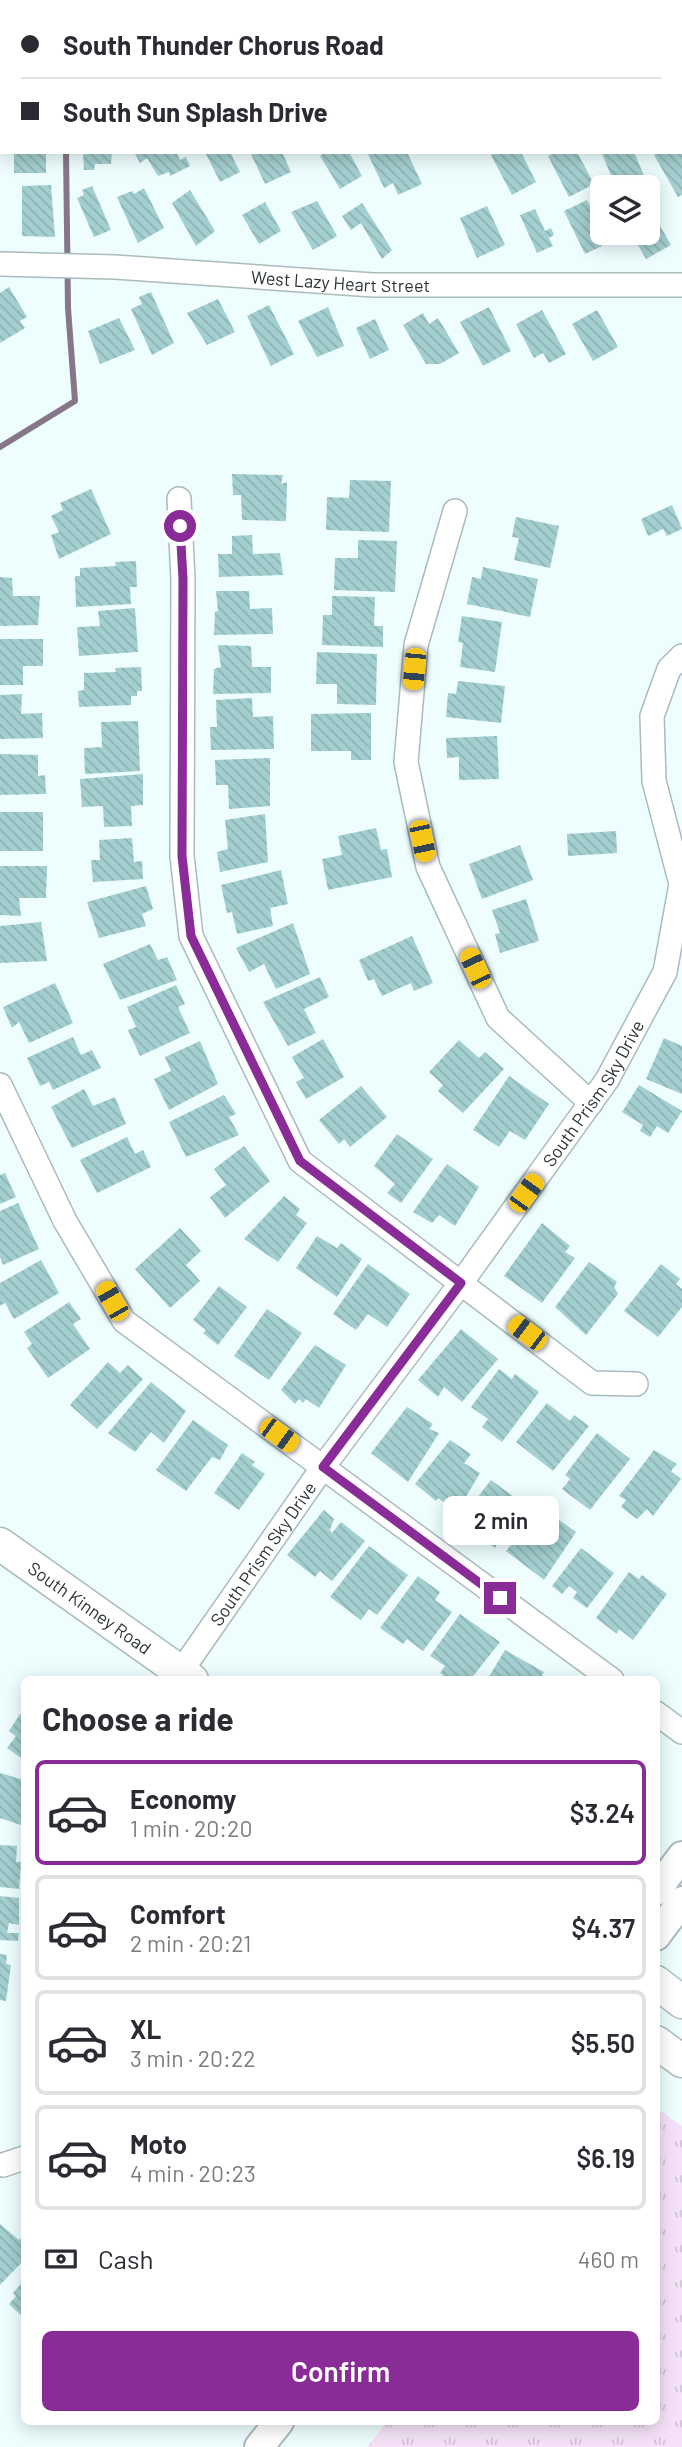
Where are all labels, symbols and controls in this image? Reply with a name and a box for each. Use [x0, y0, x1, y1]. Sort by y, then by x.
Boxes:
text: South Thunder Chorus Road [63, 29, 384, 60]
text: South Sun Splash Drive [63, 96, 328, 127]
map controls [590, 175, 660, 245]
button: layers [590, 175, 660, 245]
street label: West Lazy Heart Street [250, 266, 430, 296]
route start [164, 510, 196, 542]
car [402, 647, 427, 691]
car [408, 818, 437, 864]
car [457, 945, 494, 991]
street label: South Prism Sky Drive [538, 1016, 648, 1171]
car [506, 1170, 547, 1216]
car [93, 1278, 132, 1324]
car [504, 1312, 551, 1354]
car [256, 1414, 303, 1456]
street label: South Prism Sky Drive [205, 1477, 321, 1630]
callout: 2 min [442, 1496, 558, 1546]
text: 2 min [474, 1506, 528, 1534]
street label: South Kinney Road [24, 1556, 156, 1659]
route end [484, 1582, 516, 1614]
text: Choose a ride [42, 1699, 234, 1737]
icon: car [46, 1781, 109, 1844]
text: Economy [130, 1783, 236, 1814]
text: $3.24 [570, 1797, 635, 1828]
text: 1 min · 20:20 [130, 1814, 252, 1842]
icon: car [46, 1896, 109, 1959]
text: Comfort [130, 1898, 226, 1929]
text: $4.37 [571, 1912, 635, 1943]
text: 2 min · 20:21 [130, 1929, 251, 1957]
icon: car [46, 2011, 109, 2074]
text: XL [130, 2013, 161, 2044]
text: $5.50 [571, 2027, 635, 2058]
text: 3 min · 20:22 [130, 2044, 256, 2072]
icon: car [46, 2126, 109, 2189]
text: Moto [130, 2128, 187, 2159]
text: $6.19 [577, 2142, 635, 2173]
text: 4 min · 20:23 [130, 2159, 256, 2187]
icon: cash [42, 2240, 80, 2278]
text: Cash [98, 2243, 153, 2274]
text: 460 m [578, 2245, 639, 2273]
button: Confirm [42, 2331, 639, 2411]

